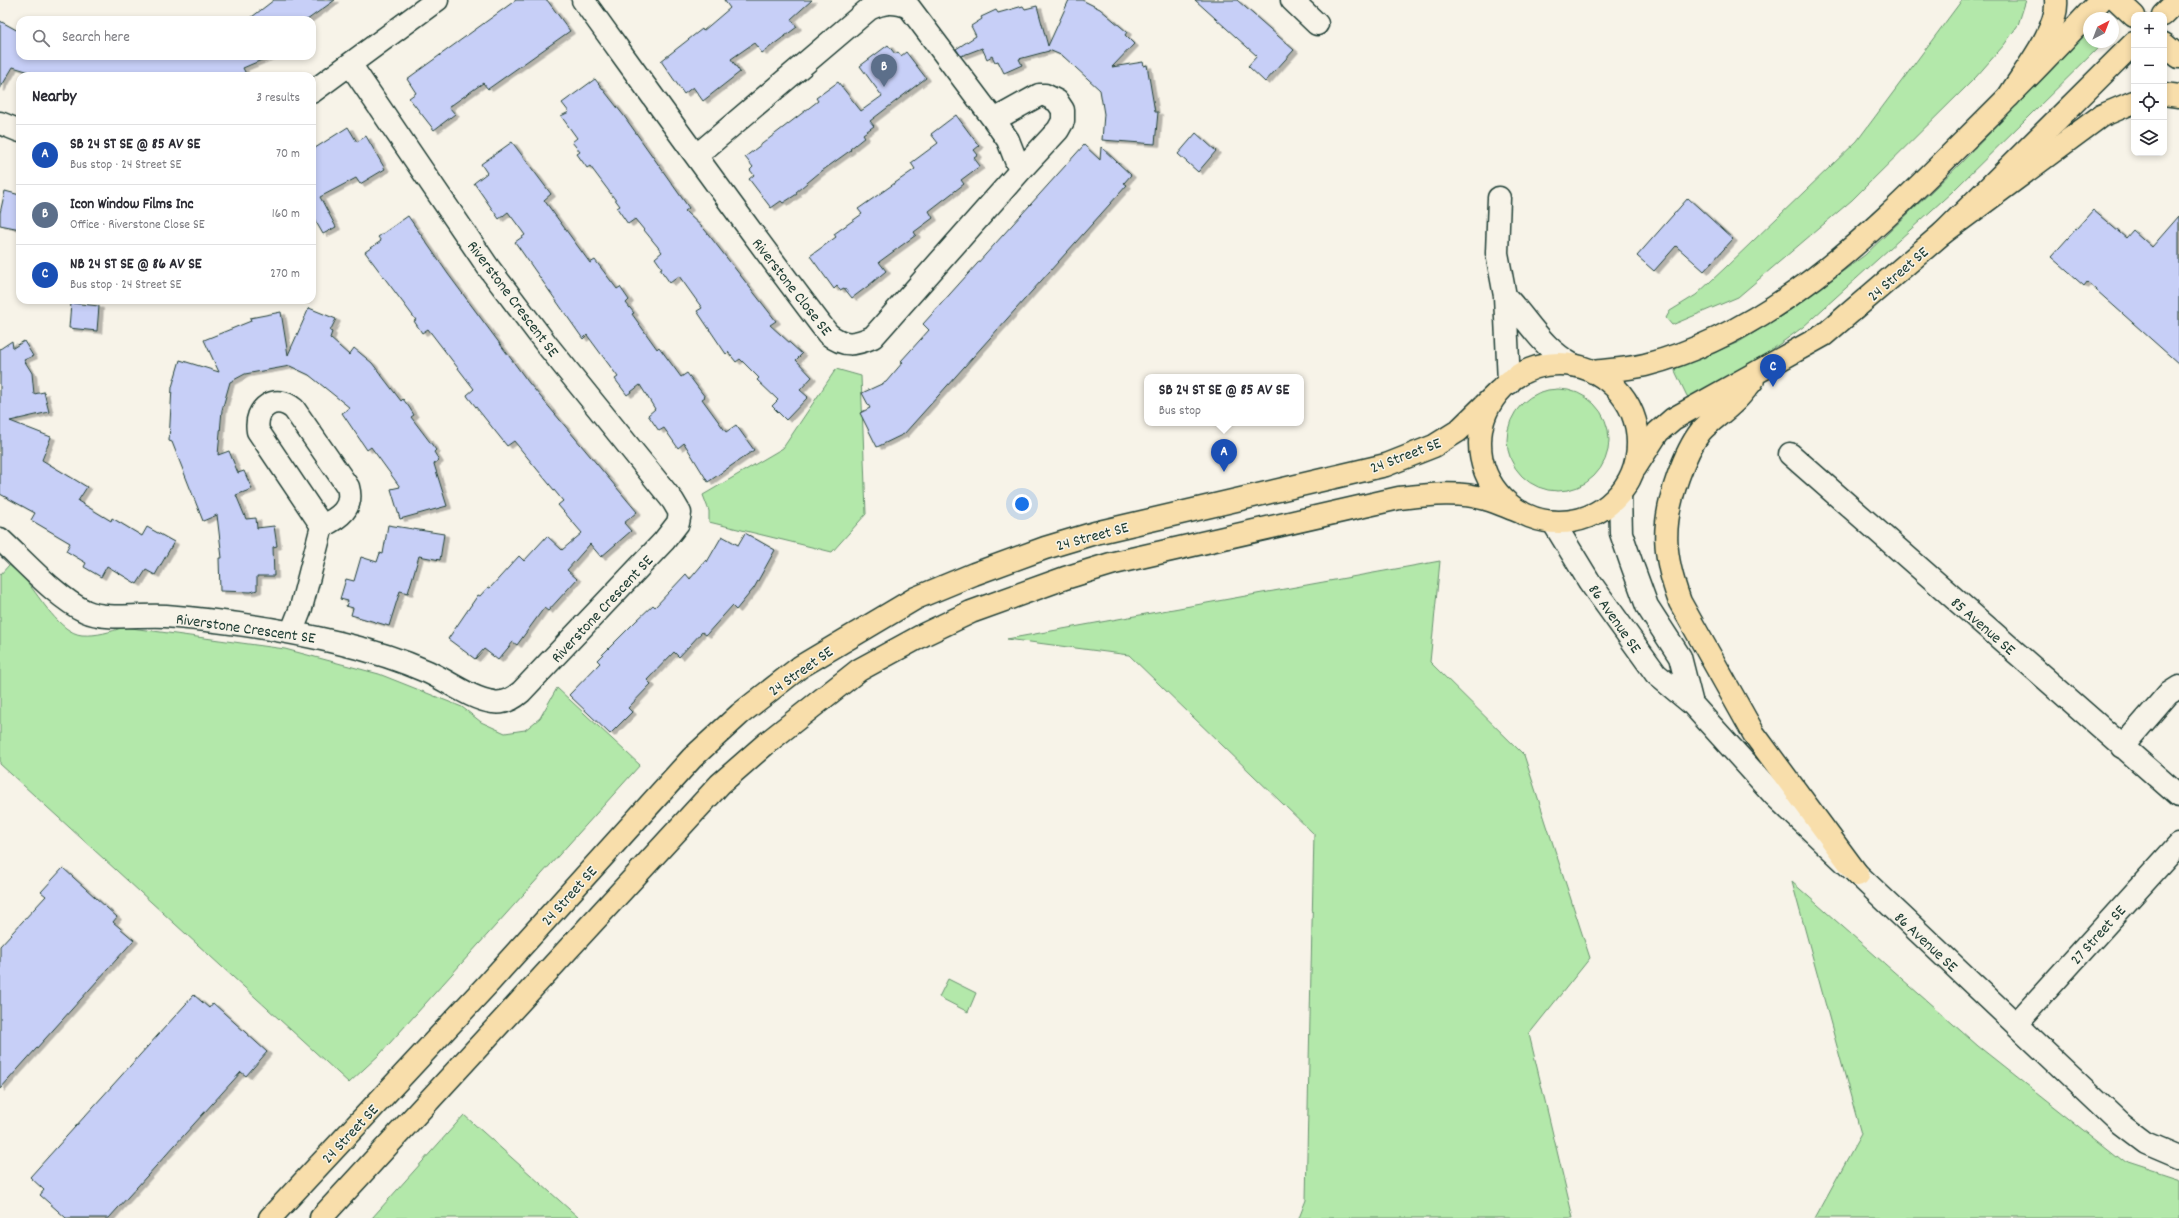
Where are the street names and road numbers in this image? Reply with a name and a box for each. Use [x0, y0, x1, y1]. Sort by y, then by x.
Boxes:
street label: Riverstone Close SE [745, 234, 837, 342]
street label: Riverstone Crescent SE [461, 236, 564, 363]
street label: 24 Street SE [1863, 241, 1935, 308]
street label: 24 Street SE [1367, 432, 1445, 480]
street label: 24 Street SE [1054, 517, 1132, 558]
street label: Riverstone Crescent SE [546, 550, 660, 669]
street label: 86 Avenue SE [1582, 580, 1647, 659]
street label: 85 Avenue SE [1945, 592, 2020, 662]
street label: Riverstone Crescent SE [174, 608, 318, 651]
street label: 24 Street SE [764, 641, 839, 703]
street label: 24 Street SE [536, 861, 604, 932]
street label: 27 Street SE [2066, 900, 2133, 971]
street label: 86 Avenue SE [1888, 907, 1963, 979]
street label: 24 Street SE [317, 1099, 385, 1170]

